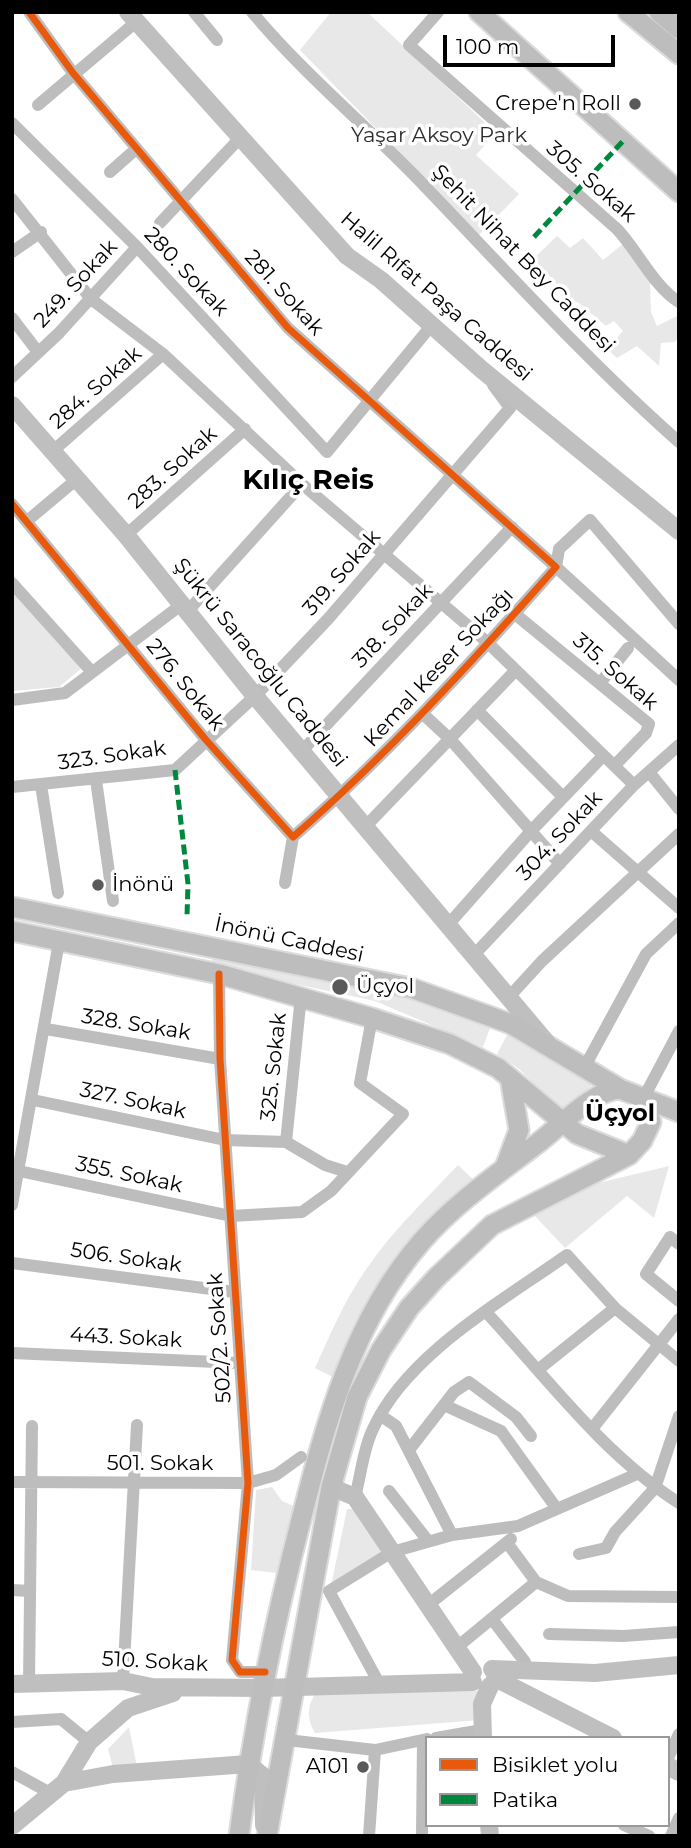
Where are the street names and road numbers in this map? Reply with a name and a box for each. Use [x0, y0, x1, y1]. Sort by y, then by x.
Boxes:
street label: 305. Sokak [541, 136, 641, 228]
street label: Şehit Nihat Bey Caddesi [426, 160, 620, 358]
street label: Halil Rıfat Paşa Caddesi [335, 207, 537, 387]
street label: 280. Sokak [138, 222, 234, 322]
street label: 249. Sokak [29, 235, 123, 333]
street label: 281. Sokak [239, 245, 329, 341]
street label: 284. Sokak [45, 341, 147, 435]
street label: 283. Sokak [124, 422, 222, 514]
street label: 319. Sokak [298, 525, 386, 621]
street label: Şükrü Saracoğlu Caddesi [168, 554, 352, 772]
street label: 318. Sokak [348, 579, 438, 673]
street label: Kemal Keser Sokağı [359, 583, 519, 753]
street label: 315. Sokak [567, 628, 663, 716]
street label: 276. Sokak [141, 634, 229, 736]
street label: 323. Sokak [56, 736, 168, 776]
street label: 304. Sokak [512, 786, 608, 886]
street label: İnönü Caddesi [212, 912, 366, 968]
street label: 328. Sokak [79, 1004, 193, 1046]
street label: 325. Sokak [256, 1012, 292, 1122]
street label: 327. Sokak [77, 1077, 189, 1125]
street label: 355. Sokak [73, 1151, 185, 1199]
street label: 506. Sokak [69, 1238, 183, 1278]
street label: 502/2. Sokak [203, 1272, 237, 1404]
street label: 443. Sokak [69, 1322, 183, 1354]
street label: 501. Sokak [107, 1451, 213, 1477]
street label: 510. Sokak [101, 1647, 209, 1677]

